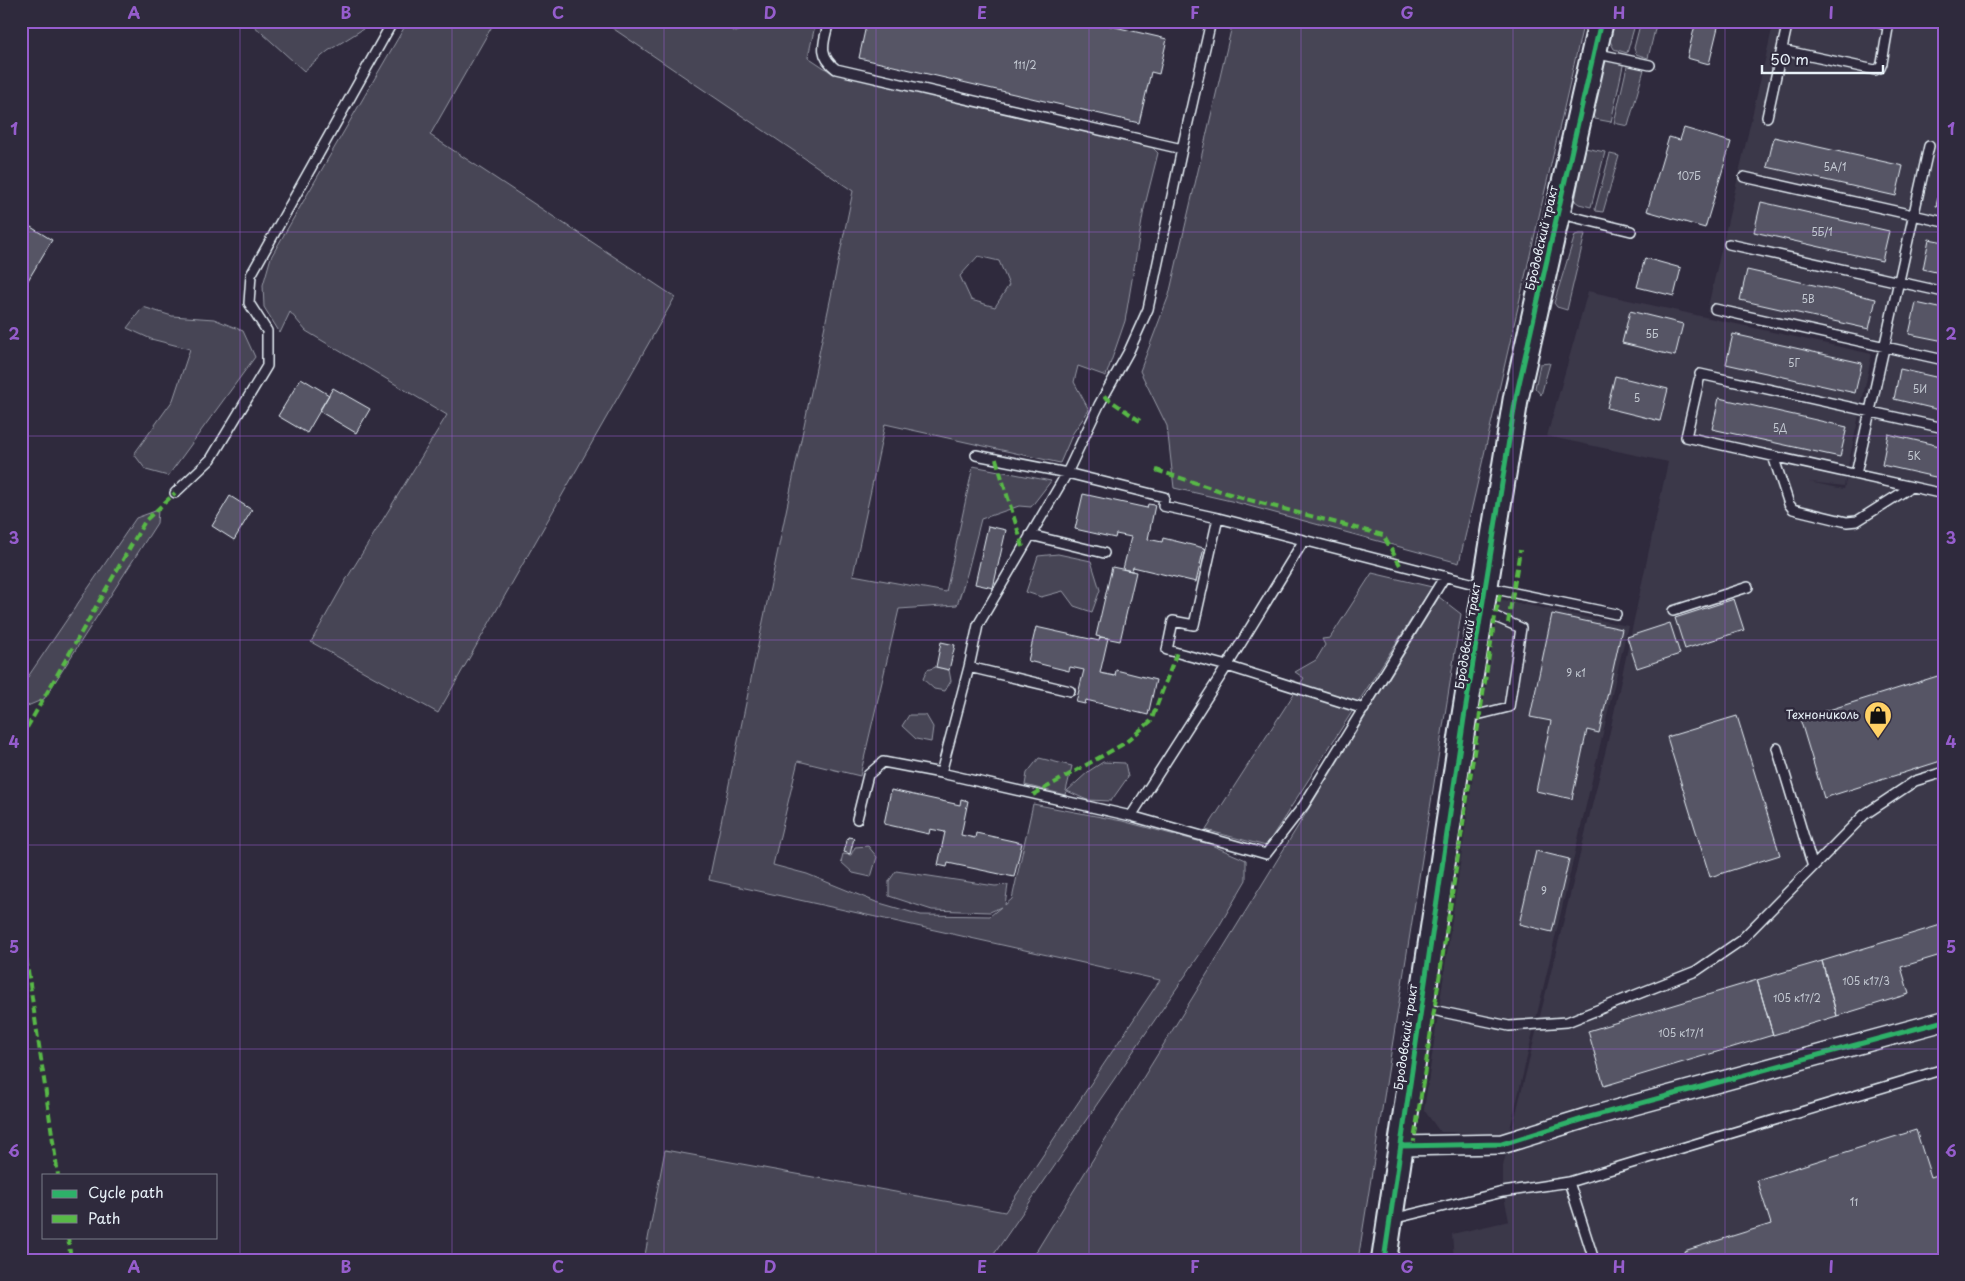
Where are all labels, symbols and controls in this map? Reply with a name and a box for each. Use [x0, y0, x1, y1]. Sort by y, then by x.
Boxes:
text: A [128, 0, 141, 24]
text: B [341, 0, 352, 24]
text: C [552, 0, 564, 24]
text: D [764, 0, 776, 24]
text: E [977, 0, 987, 24]
text: F [1190, 0, 1200, 24]
text: G [1400, 0, 1414, 24]
text: H [1613, 0, 1625, 24]
text: I [1828, 0, 1834, 24]
scale bar [1762, 42, 1884, 74]
text: 50 m [1770, 47, 1809, 70]
house number: 111/2 [1013, 57, 1037, 72]
text: 1 [10, 116, 18, 140]
text: 1 [1947, 116, 1955, 140]
house number: 5А/1 [1824, 159, 1846, 174]
house number: 107Б [1677, 168, 1701, 183]
street label: Бродовский тракт [1520, 183, 1562, 292]
house number: 5Б/1 [1811, 224, 1833, 239]
house number: 5В [1801, 291, 1815, 306]
text: 2 [8, 321, 20, 345]
text: 2 [1945, 321, 1957, 345]
house number: 5Б [1646, 326, 1659, 341]
house number: 5Г [1788, 355, 1800, 370]
house number: 5И [1913, 381, 1927, 396]
house number: 5 [1634, 390, 1640, 405]
house number: 5Д [1773, 420, 1787, 435]
house number: 5К [1907, 448, 1921, 463]
text: 3 [9, 525, 19, 549]
text: 3 [1946, 525, 1956, 549]
street label: Бродовский тракт [1450, 581, 1484, 690]
house number: 9 к1 [1566, 665, 1586, 680]
shop icon: Технониколь [1863, 700, 1893, 739]
place label: Технониколь [1786, 705, 1859, 723]
text: 4 [9, 729, 20, 753]
text: 4 [1946, 729, 1957, 753]
house number: 9 [1541, 883, 1547, 898]
text: 5 [9, 934, 19, 958]
text: 5 [1946, 934, 1956, 958]
house number: 105 к17/3 [1842, 973, 1890, 988]
street label: Бродовский тракт [1389, 982, 1421, 1091]
house number: 105 к17/2 [1773, 990, 1821, 1005]
house number: 105 к17/1 [1658, 1025, 1704, 1040]
text: 6 [8, 1138, 20, 1162]
text: 6 [1945, 1138, 1957, 1162]
legend [42, 1174, 218, 1238]
text: Cycle path [88, 1180, 164, 1203]
house number: 11 [1850, 1194, 1858, 1209]
text: Path [88, 1206, 120, 1229]
text: A [128, 1254, 141, 1278]
text: B [341, 1254, 352, 1278]
text: C [552, 1254, 564, 1278]
text: D [764, 1254, 776, 1278]
text: E [977, 1254, 987, 1278]
text: F [1190, 1254, 1200, 1278]
text: G [1400, 1254, 1414, 1278]
text: H [1613, 1254, 1625, 1278]
text: I [1828, 1254, 1834, 1278]

